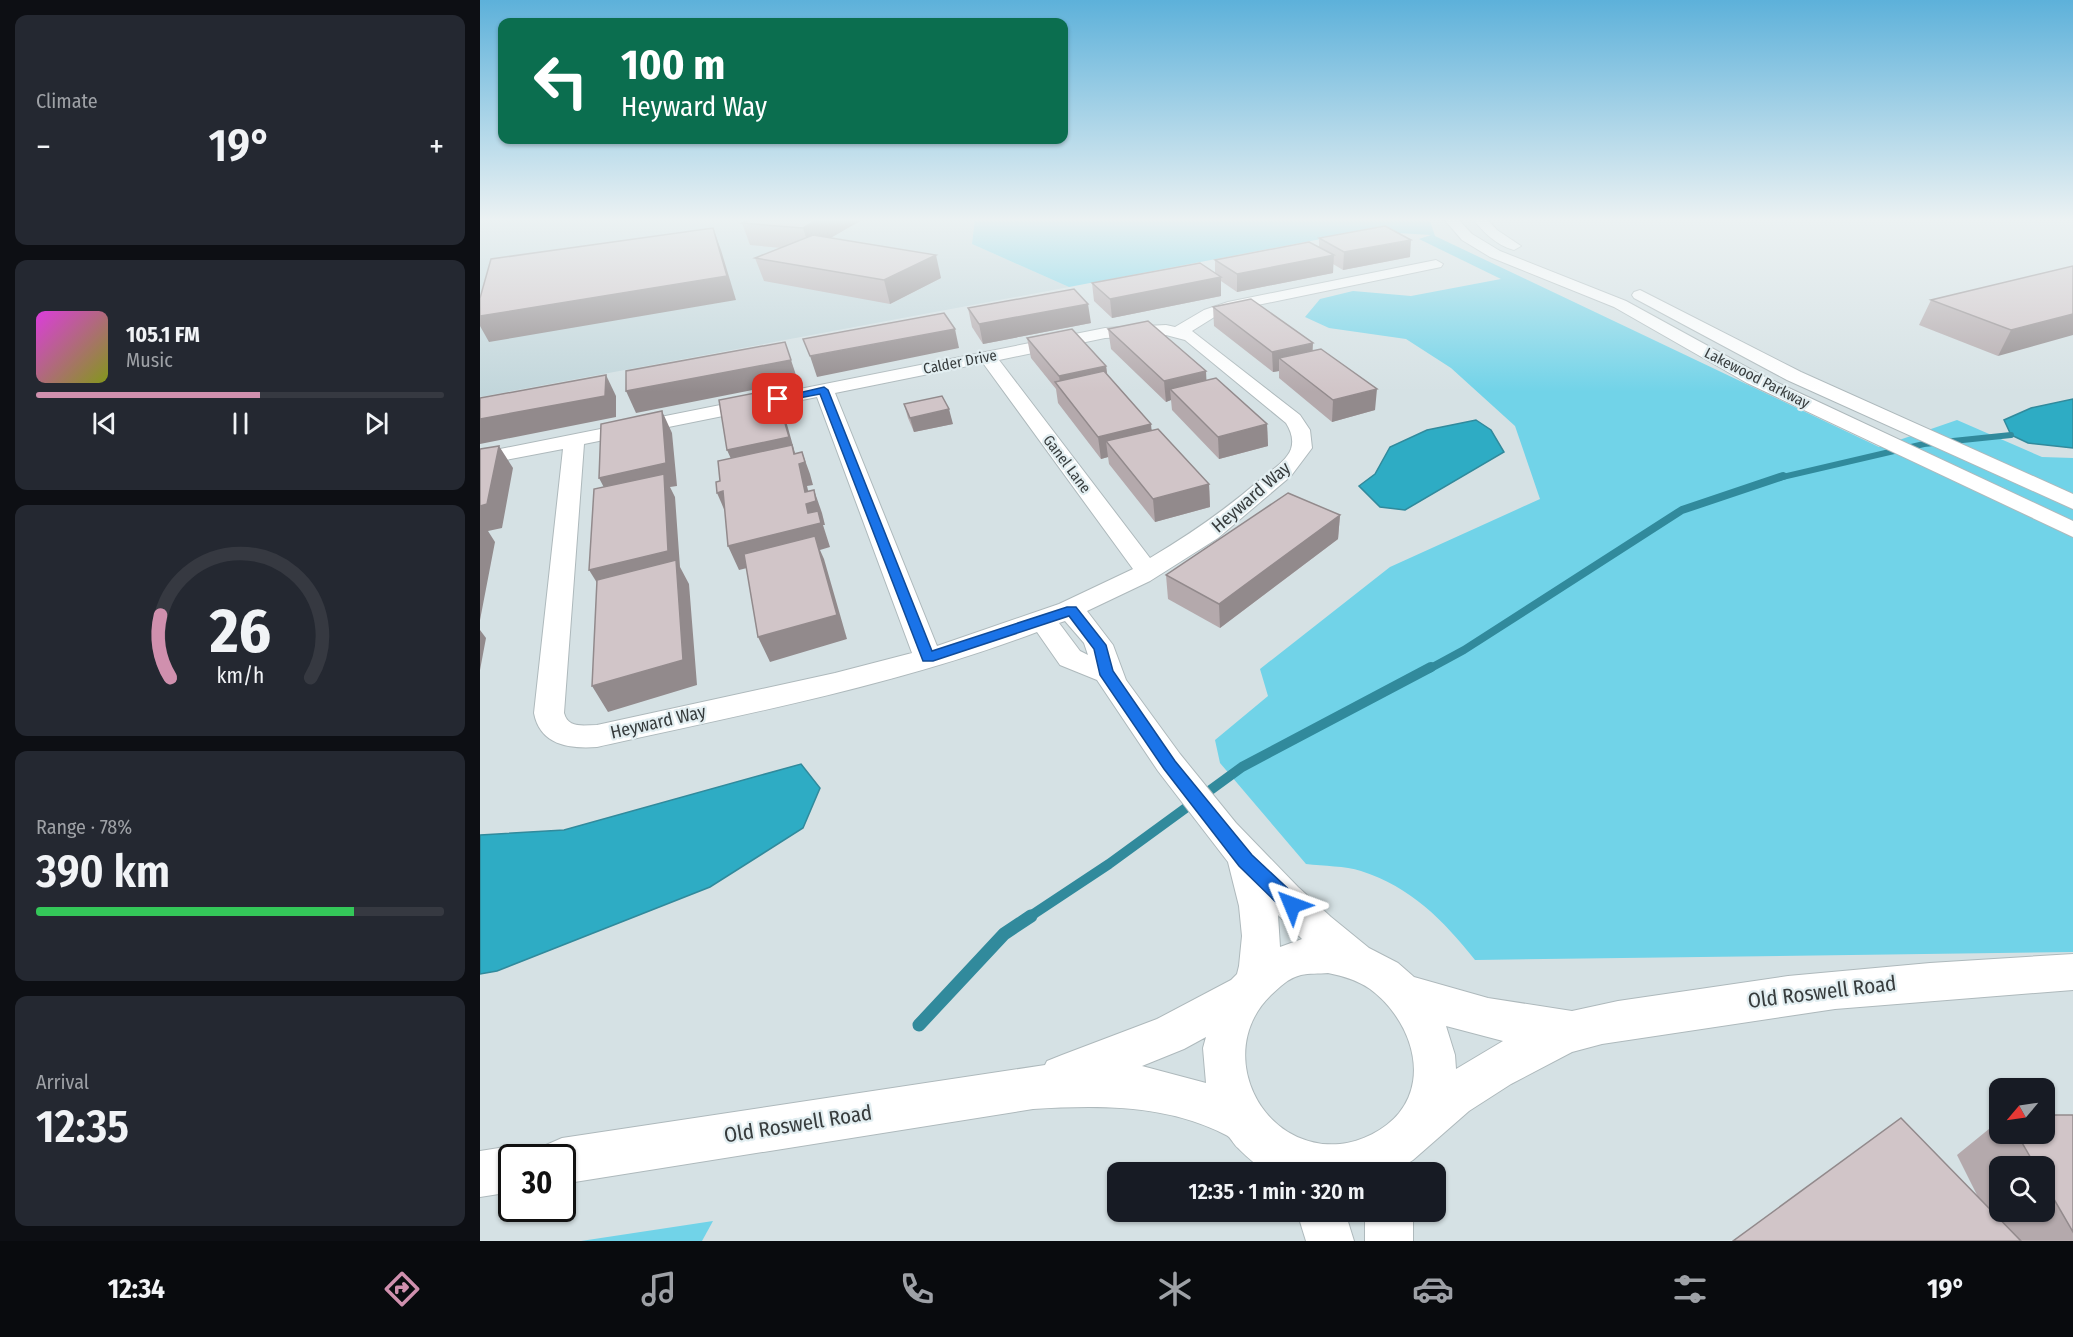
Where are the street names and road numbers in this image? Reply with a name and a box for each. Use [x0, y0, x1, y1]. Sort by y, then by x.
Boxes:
street label: Lakewood Parkway [1701, 344, 1813, 412]
street label: Calder Drive [922, 346, 998, 378]
street label: Ganel Lane [1039, 431, 1095, 497]
street label: Heyward Way [1207, 457, 1295, 537]
street label: Heyward Way [608, 700, 708, 744]
street label: Old Roswell Road [1746, 970, 1898, 1014]
street label: Old Roswell Road [722, 1099, 874, 1149]

